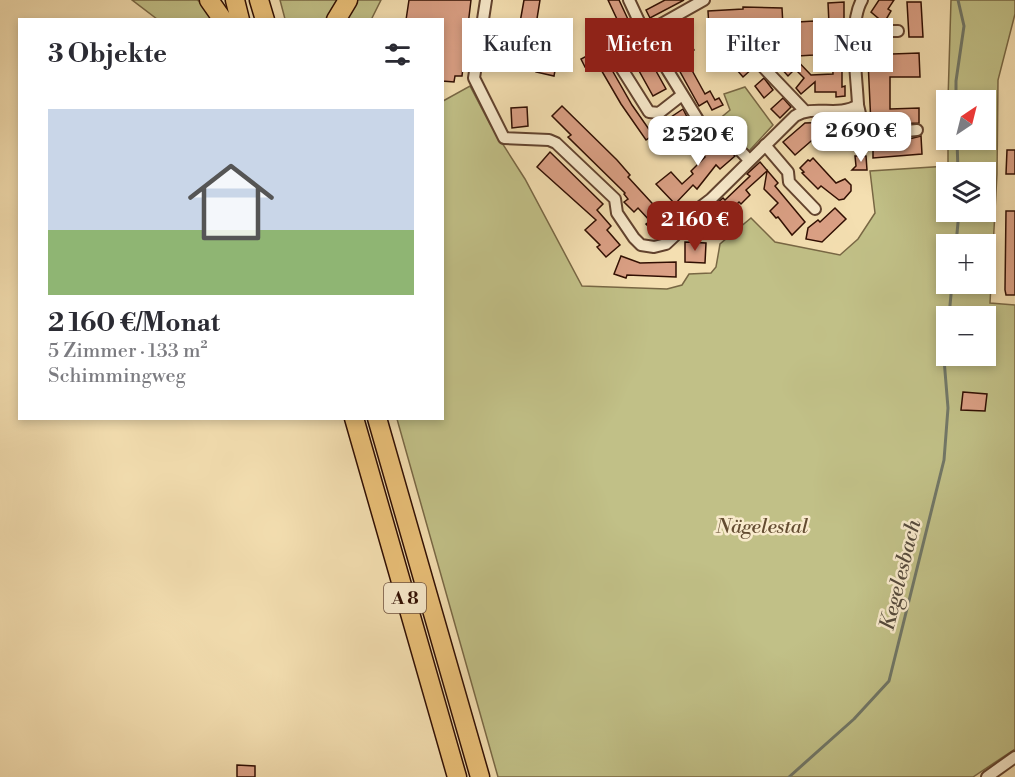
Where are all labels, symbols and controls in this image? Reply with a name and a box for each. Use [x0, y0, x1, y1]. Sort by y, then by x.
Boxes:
chip: Kaufen [462, 18, 573, 72]
chip: Mieten [585, 18, 694, 72]
chip: Filter [706, 18, 801, 72]
chip: Neu [813, 18, 893, 72]
text: 3 Objekte [48, 38, 167, 70]
icon: filters [381, 38, 414, 71]
north arrow [936, 90, 996, 150]
map controls [936, 90, 996, 366]
pin: 2 690 € [806, 112, 916, 163]
pin: 2 520 € [643, 116, 753, 167]
text: 2 690 € [825, 119, 897, 144]
text: 2 520 € [662, 123, 734, 148]
icon: home [177, 148, 285, 256]
button: layers [936, 162, 996, 222]
pin: 2 160 € [640, 201, 750, 252]
text: 2 160 € [661, 208, 729, 233]
button: + [936, 234, 996, 294]
button: − [936, 306, 996, 366]
text: 2 160 €/Monat [48, 307, 220, 339]
text: 5 Zimmer · 133 m² [48, 339, 207, 364]
text: Schimmingweg [48, 364, 186, 389]
park label: Nägelestal [715, 515, 809, 540]
water label: Kegelesbach [875, 517, 927, 633]
road number: A 8 [384, 583, 426, 613]

